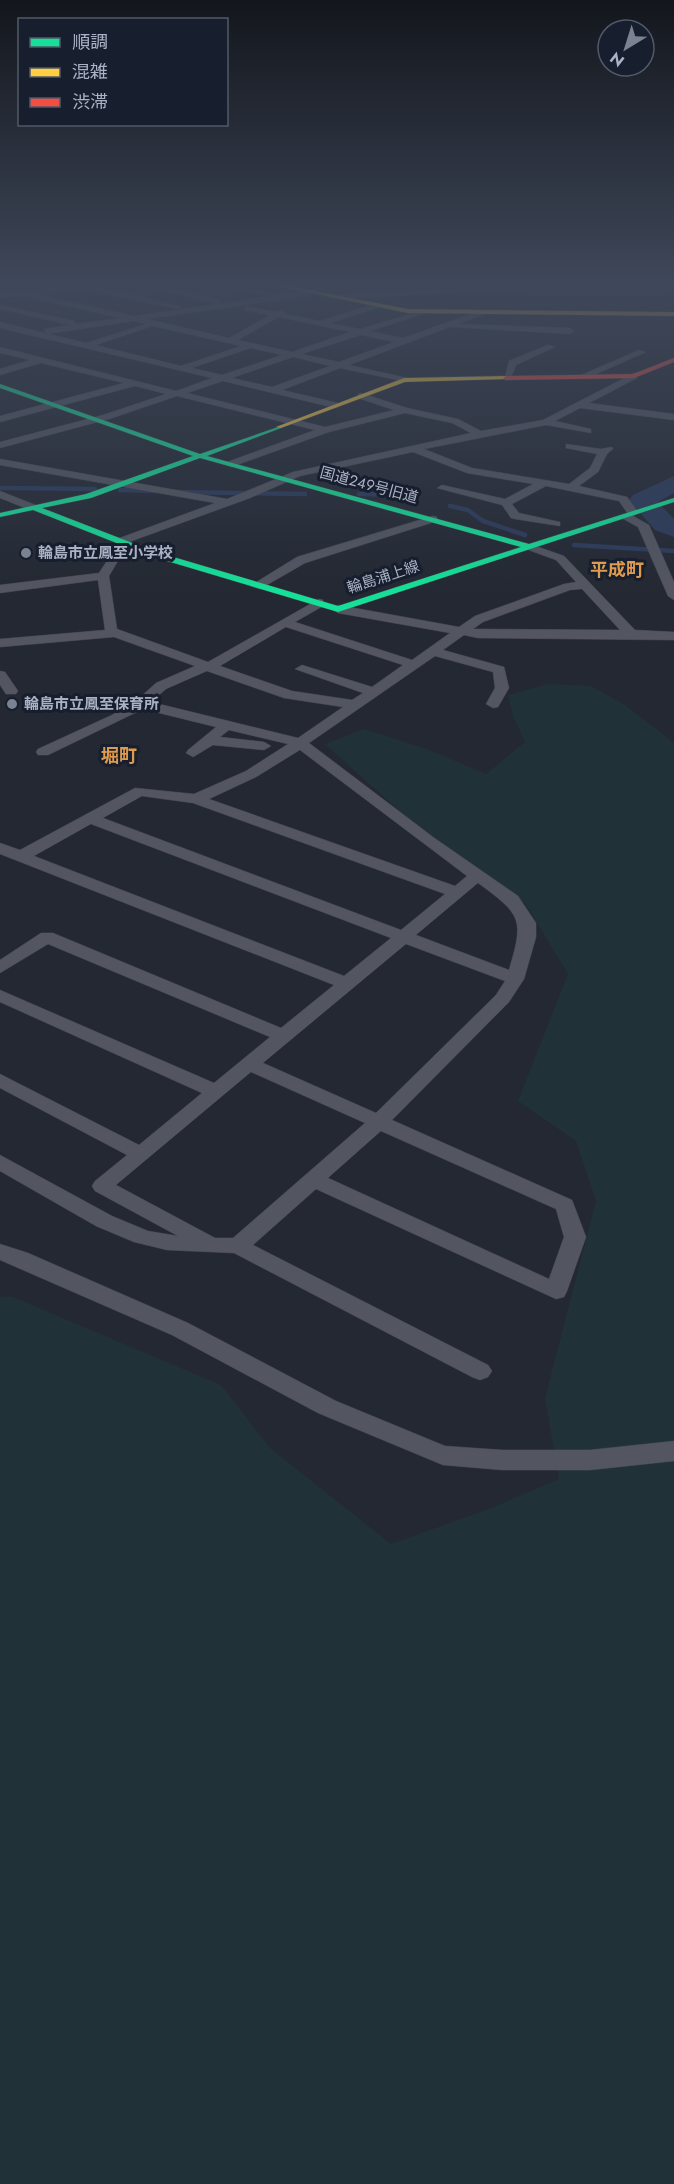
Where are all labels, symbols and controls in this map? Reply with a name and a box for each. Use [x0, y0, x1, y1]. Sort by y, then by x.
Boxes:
legend [18, 18, 228, 126]
north arrow [596, 18, 656, 78]
text: 順調 [72, 29, 108, 55]
text: N [605, 46, 629, 72]
text: 混雑 [72, 59, 108, 85]
text: 渋滞 [72, 89, 108, 115]
street label: 国道249号旧道 [317, 461, 421, 509]
place label: 輪島市立鳳至小学校 [38, 542, 173, 564]
marker: 輪島市立鳳至小学校 [19, 546, 33, 560]
street label: 輪島浦上線 [344, 555, 422, 599]
district label: 平成町 [590, 557, 644, 583]
place label: 輪島市立鳳至保育所 [24, 693, 159, 715]
marker: 輪島市立鳳至保育所 [5, 697, 19, 711]
district label: 堀町 [101, 743, 137, 769]

